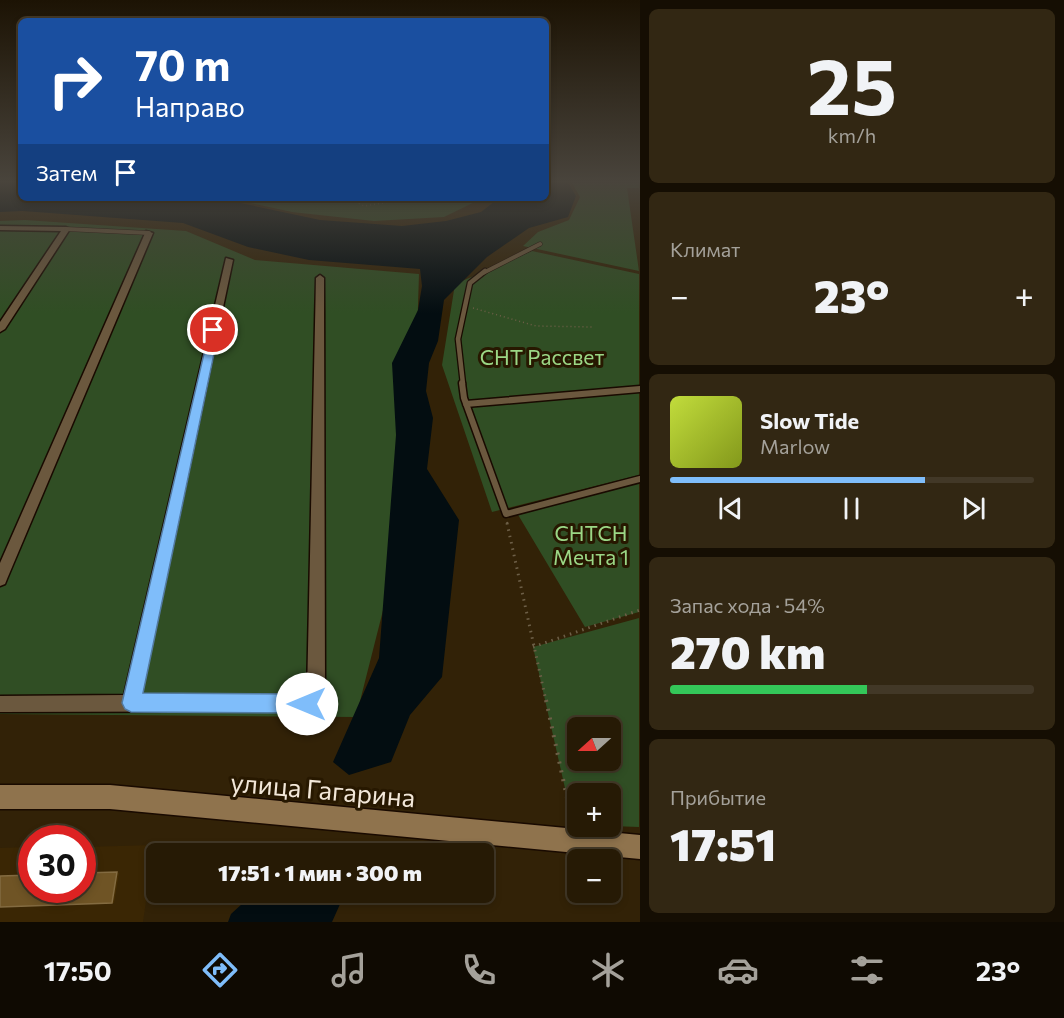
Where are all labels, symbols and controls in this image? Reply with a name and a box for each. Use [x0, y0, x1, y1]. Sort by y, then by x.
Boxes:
text: 25 [807, 36, 897, 131]
text: 70 m [135, 38, 230, 90]
icon: right [36, 42, 114, 120]
text: Направо [135, 90, 245, 123]
text: km/h [828, 123, 876, 147]
icon: arrive [109, 156, 142, 189]
text: Затем [36, 159, 97, 186]
text: Климат [670, 237, 740, 261]
text: 23° [814, 267, 890, 322]
text: − [670, 274, 689, 315]
text: + [1015, 274, 1034, 315]
pin [187, 304, 238, 355]
icon: arrive [196, 313, 229, 346]
park label: СНТ Рассвет [480, 344, 604, 369]
text: Slow Tide [760, 407, 859, 434]
text: Marlow [760, 434, 830, 458]
icon: previous [714, 492, 747, 525]
icon: pause [835, 492, 868, 525]
icon: next [957, 492, 990, 525]
park label: СНТСН Мечта 1 [553, 520, 629, 569]
text: Запас хода · 54% [670, 593, 825, 617]
text: 270 km [670, 623, 825, 678]
position arrow [275, 672, 339, 736]
north arrow [567, 717, 621, 771]
map controls [567, 717, 621, 903]
street label: улица Гагарина [229, 765, 417, 813]
button: + [567, 783, 621, 837]
text: Прибытие [670, 785, 766, 809]
text: 17:51 [670, 815, 776, 870]
speed limit sign: 30 [18, 825, 96, 903]
button: − [567, 849, 621, 903]
text: 17:51 · 1 мин · 300 m [218, 859, 422, 886]
icon: directions [199, 949, 241, 991]
icon: music [328, 949, 370, 991]
icon: phone [458, 949, 500, 991]
icon: climate [587, 949, 629, 991]
icon: car [717, 949, 759, 991]
icon: filters [846, 949, 888, 991]
text: 17:50 [44, 954, 112, 987]
text: 23° [976, 954, 1020, 987]

